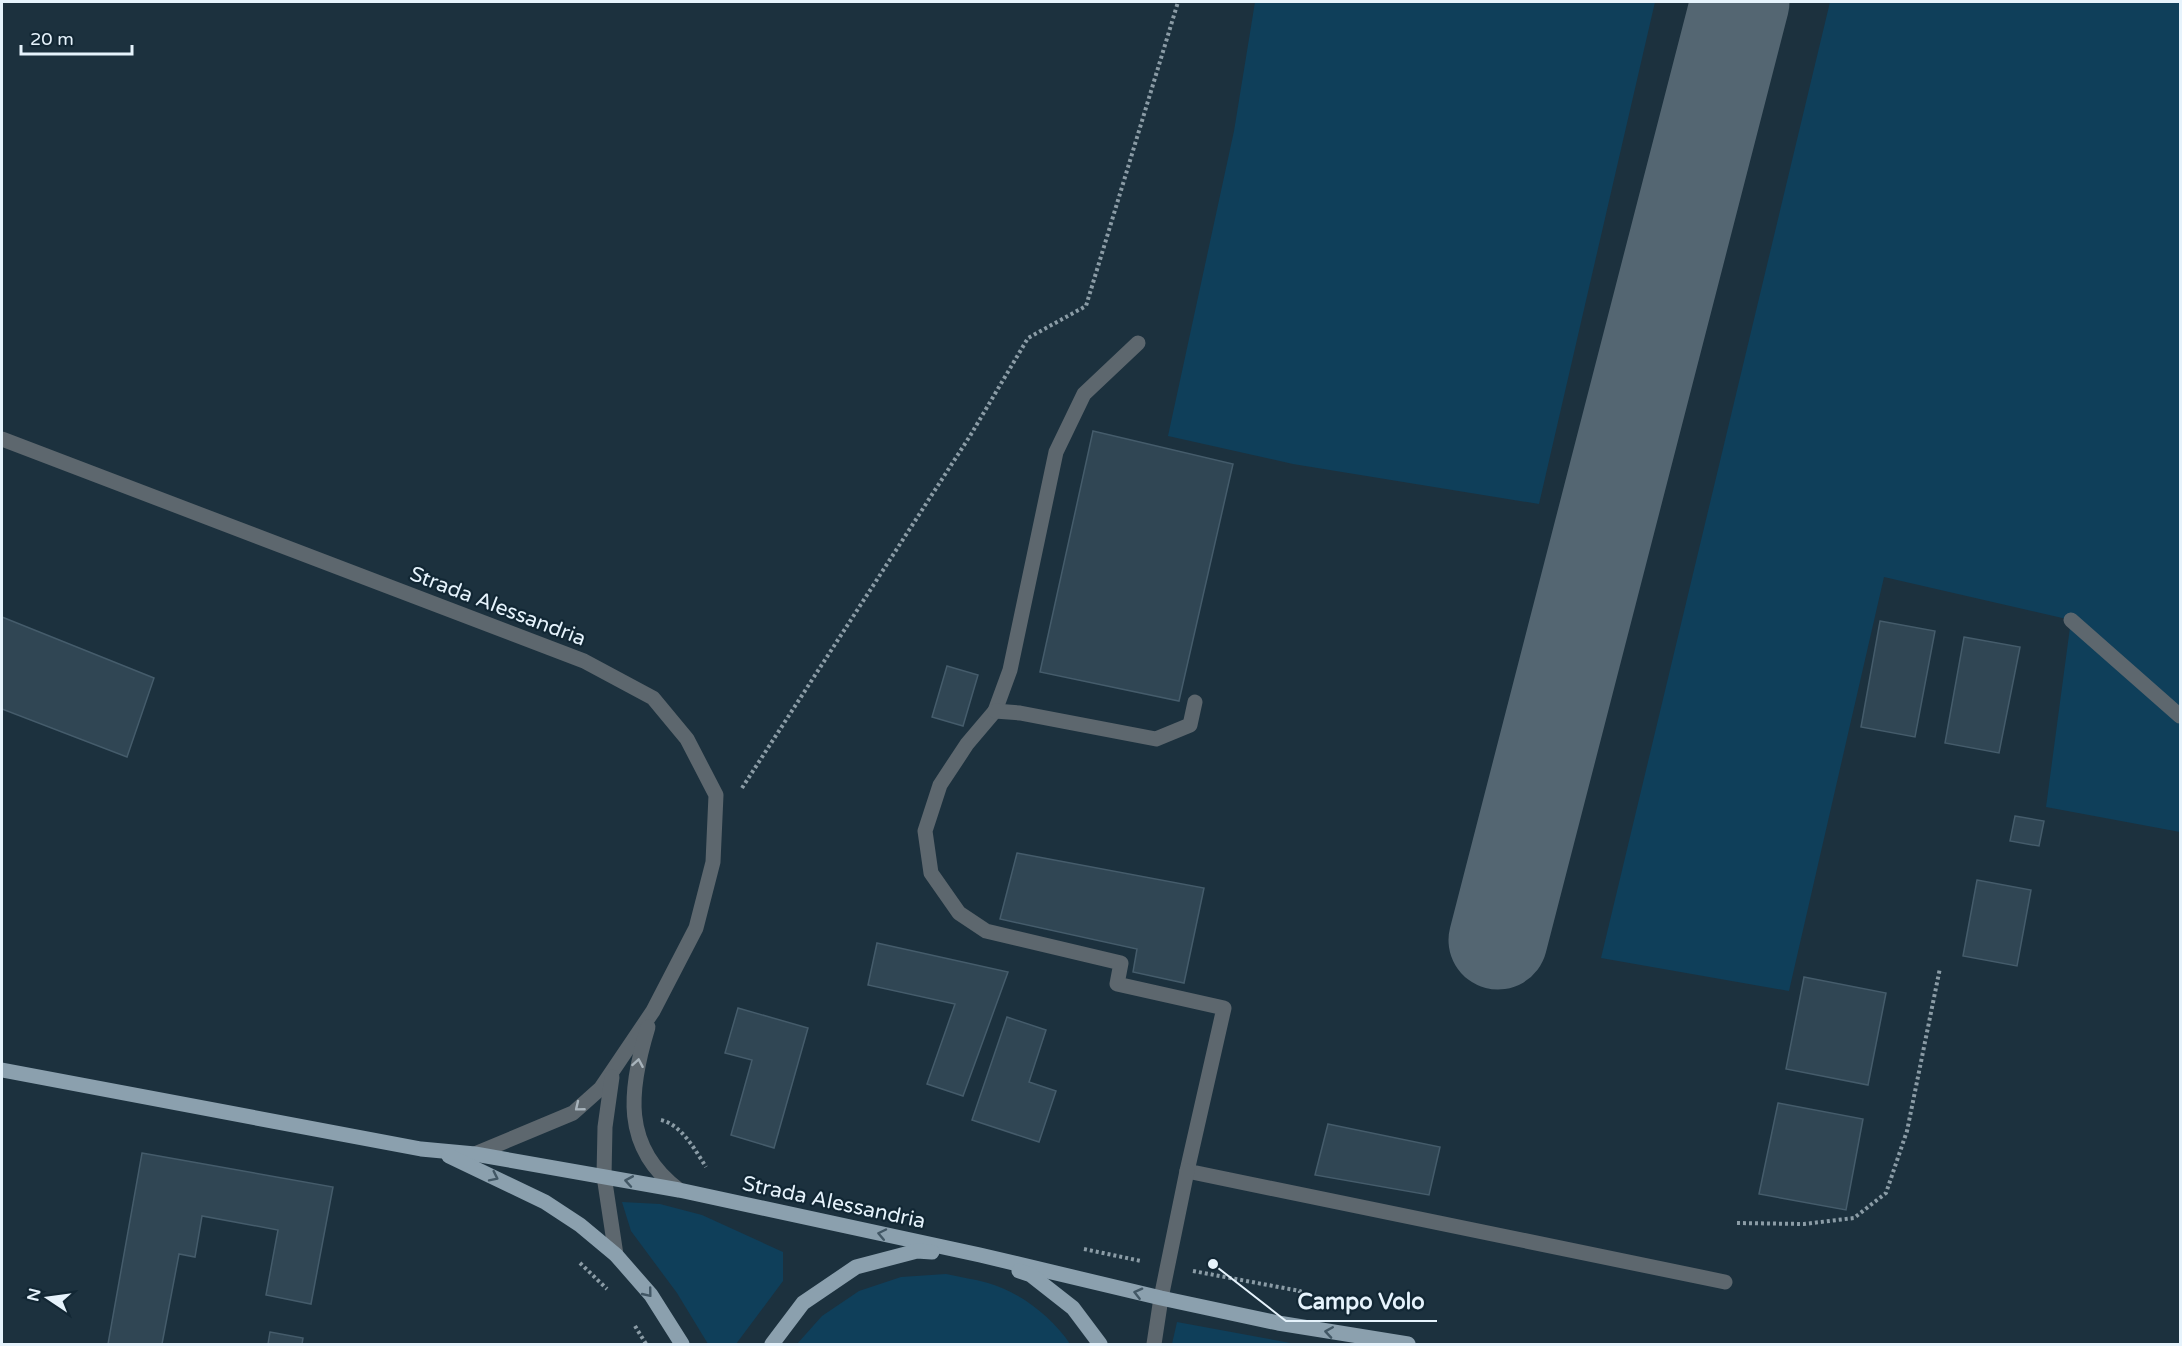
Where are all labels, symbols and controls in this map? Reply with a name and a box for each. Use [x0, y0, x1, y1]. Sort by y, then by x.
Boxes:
scale bar [21, 18, 132, 56]
text: 20 m [30, 28, 74, 50]
street label: Strada Alessandria [406, 561, 589, 652]
one-way arrow [632, 1059, 644, 1068]
one-way arrow [575, 1100, 586, 1111]
one-way arrow [487, 1170, 498, 1182]
street label: Strada Alessandria [740, 1171, 928, 1234]
one-way arrow [625, 1175, 635, 1188]
one-way arrow [877, 1228, 887, 1241]
north arrow [18, 1268, 78, 1328]
callout: Campo Volo [1286, 1281, 1437, 1321]
text: N [23, 1286, 46, 1303]
one-way arrow [641, 1286, 652, 1297]
one-way arrow [1133, 1287, 1143, 1300]
text: Campo Volo [1297, 1289, 1425, 1315]
one-way arrow [1324, 1326, 1334, 1338]

